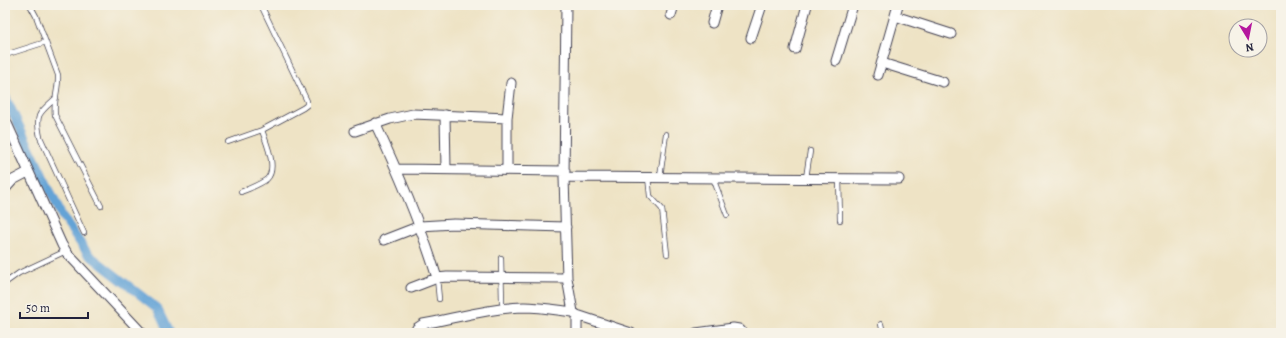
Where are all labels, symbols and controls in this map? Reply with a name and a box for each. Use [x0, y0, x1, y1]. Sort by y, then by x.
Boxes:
north arrow [1228, 18, 1268, 58]
text: N [1244, 39, 1255, 55]
scale bar [20, 294, 88, 320]
text: 50 m [26, 300, 50, 316]

